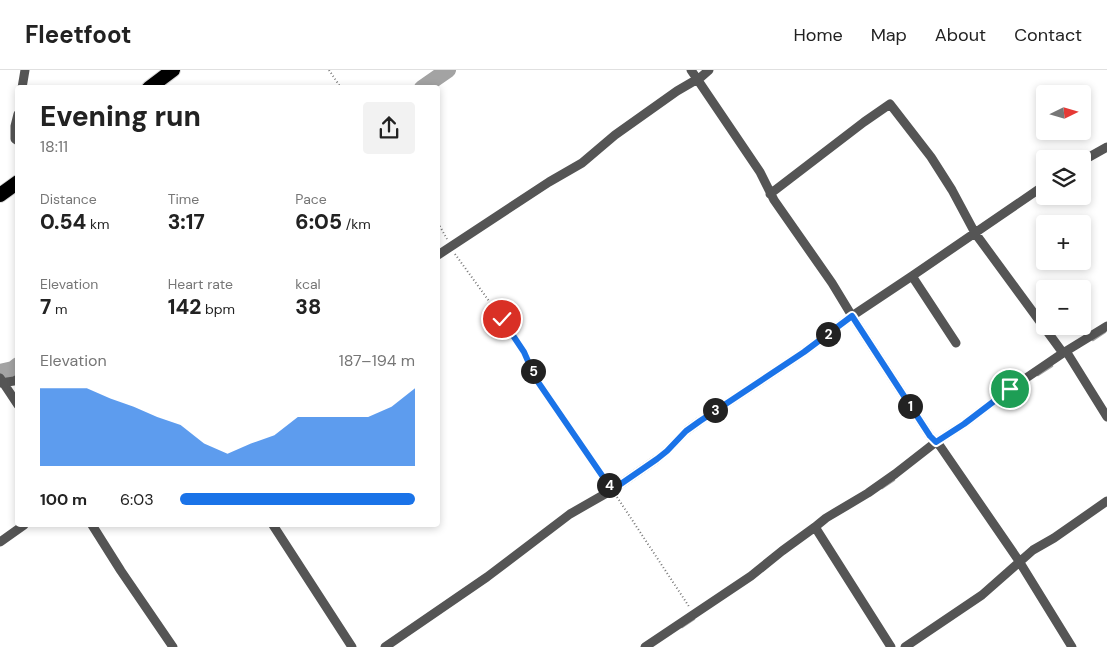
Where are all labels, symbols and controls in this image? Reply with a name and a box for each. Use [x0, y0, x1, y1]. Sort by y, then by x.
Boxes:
text: Fleetfoot [25, 19, 132, 50]
text: Home [793, 23, 843, 47]
text: Map [871, 23, 907, 47]
text: About [935, 23, 986, 47]
text: Contact [1014, 23, 1082, 47]
north arrow [1036, 85, 1091, 140]
map controls [1036, 85, 1091, 335]
text: Evening run [40, 98, 201, 135]
button: share [363, 102, 415, 154]
text: 18:11 [40, 136, 68, 157]
button: layers [1036, 150, 1091, 205]
text: Distance [40, 190, 97, 208]
text: Time [168, 190, 199, 208]
text: Pace [295, 190, 327, 208]
text: 0.54 [40, 208, 86, 236]
text: 3:17 [168, 208, 205, 236]
text: 6:05 [295, 208, 342, 236]
text: km [86, 215, 110, 233]
text: /km [342, 215, 371, 233]
button: + [1036, 215, 1091, 270]
text: Elevation [40, 275, 98, 293]
text: Heart rate [168, 275, 233, 293]
text: kcal [295, 275, 321, 293]
button: − [1036, 280, 1091, 335]
text: 7 [40, 293, 51, 321]
text: 142 [168, 293, 201, 321]
text: 38 [295, 293, 321, 321]
pin [481, 298, 523, 340]
text: m [51, 300, 67, 318]
text: bpm [201, 300, 235, 318]
icon: check [488, 305, 516, 333]
pin: 2 [816, 322, 840, 346]
text: 2 [824, 325, 833, 343]
text: Elevation [40, 350, 107, 371]
text: 187–194 m [339, 350, 415, 371]
pin: 5 [520, 358, 546, 384]
text: 5 [529, 362, 538, 380]
pin [989, 368, 1031, 410]
icon: arrive [996, 375, 1024, 403]
pin: 1 [898, 394, 922, 418]
text: 1 [908, 397, 913, 415]
pin: 3 [702, 398, 728, 422]
text: 3 [711, 401, 720, 419]
pin: 4 [596, 472, 622, 498]
text: 4 [605, 476, 614, 494]
text: 100 m [40, 489, 87, 510]
text: 6:03 [120, 489, 154, 510]

